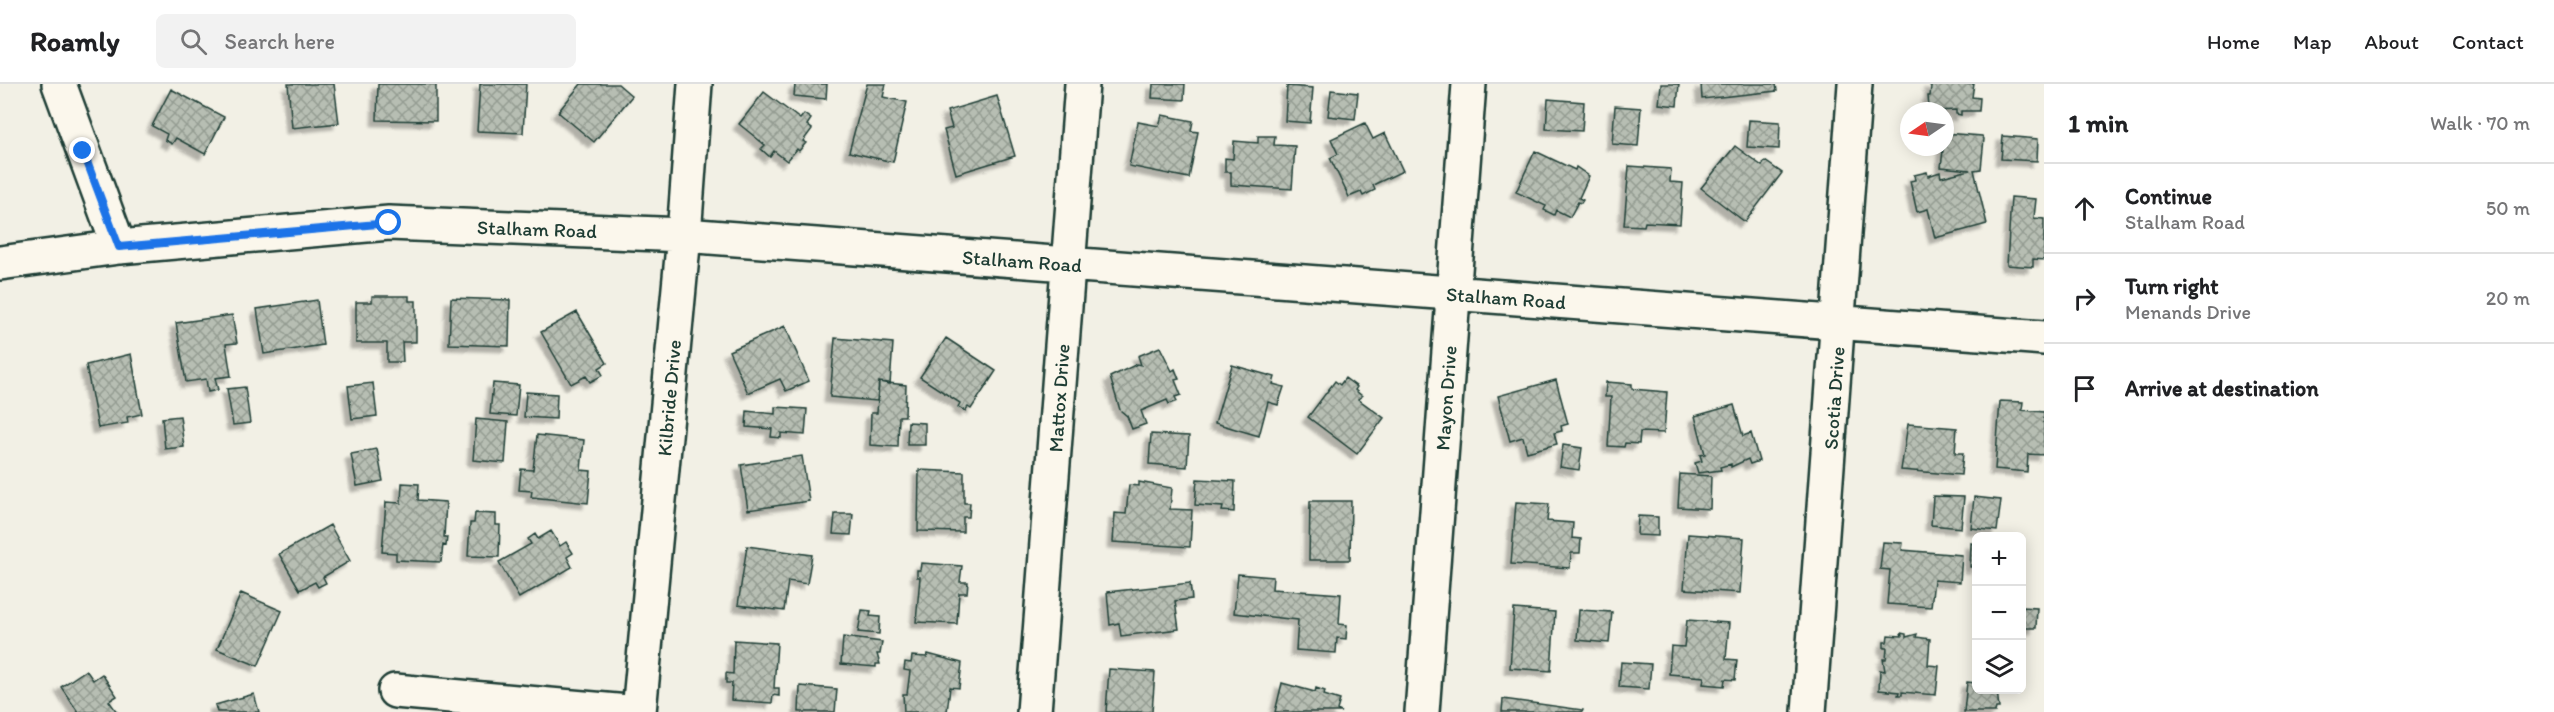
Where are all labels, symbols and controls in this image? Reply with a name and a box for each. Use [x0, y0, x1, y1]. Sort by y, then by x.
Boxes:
search box [156, 14, 576, 68]
text: Roamly [30, 24, 120, 58]
icon: search [177, 25, 210, 58]
text: Search here [225, 28, 335, 55]
text: Home [2207, 29, 2260, 54]
text: Map [2293, 29, 2332, 54]
text: About [2365, 29, 2419, 54]
text: Contact [2452, 29, 2524, 54]
north arrow [1900, 102, 1954, 156]
text: 1 min [2068, 107, 2128, 139]
text: Walk · 70 m [2430, 111, 2530, 135]
route end [69, 137, 95, 163]
text: Continue [2125, 183, 2212, 210]
icon: ahead [2068, 192, 2101, 225]
text: 50 m [2486, 196, 2530, 220]
route start [375, 209, 401, 235]
text: Stalham Road [2125, 210, 2245, 234]
street label: Stalham Road [477, 215, 598, 243]
street label: Stalham Road [961, 245, 1083, 277]
text: Turn right [2125, 273, 2219, 300]
street label: Stalham Road [1445, 282, 1567, 314]
icon: right [2068, 282, 2101, 315]
text: 20 m [2486, 286, 2530, 310]
text: Menands Drive [2125, 300, 2251, 324]
street label: Kilbride Drive [652, 339, 686, 457]
street label: Mattox Drive [1043, 343, 1075, 453]
street label: Mayon Drive [1430, 345, 1462, 451]
street label: Scotia Drive [1818, 346, 1850, 450]
icon: arrive [2068, 372, 2101, 405]
text: Arrive at destination [2125, 375, 2319, 402]
map controls [1972, 532, 2026, 694]
button: + [1972, 532, 2026, 586]
button: − [1972, 586, 2026, 640]
button: layers [1972, 640, 2026, 694]

